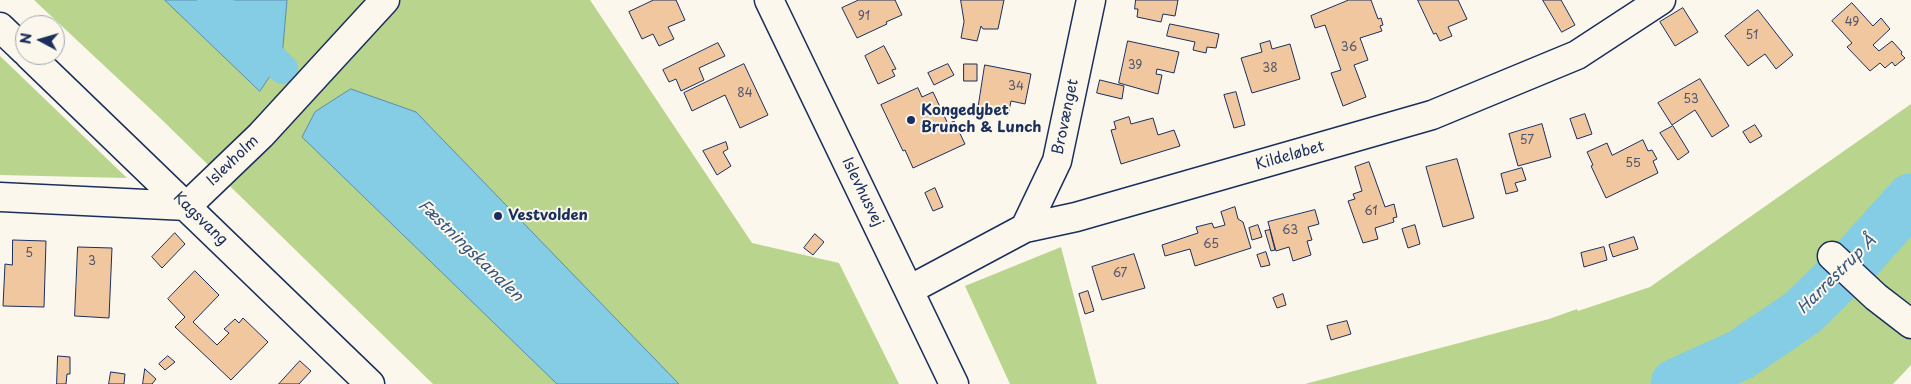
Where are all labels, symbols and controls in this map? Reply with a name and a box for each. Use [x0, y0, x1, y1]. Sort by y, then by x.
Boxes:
house number: 91 [858, 10, 870, 24]
north arrow [15, 15, 65, 65]
house number: 49 [1845, 16, 1859, 30]
house number: 51 [1746, 29, 1758, 43]
text: N [15, 32, 37, 45]
house number: 36 [1341, 41, 1357, 55]
house number: 39 [1128, 59, 1142, 73]
house number: 38 [1262, 62, 1278, 76]
street label: Brovænget [1049, 78, 1083, 156]
house number: 34 [1008, 80, 1024, 94]
house number: 84 [737, 87, 753, 101]
house number: 53 [1683, 93, 1699, 107]
place label: Kongedybet Brunch & Lunch [921, 102, 1042, 137]
marker: Kongedybet Brunch & Lunch [905, 114, 917, 126]
street label: Islevholm [203, 132, 263, 190]
house number: 57 [1520, 134, 1534, 148]
street label: Kildeløbet [1253, 138, 1327, 174]
street label: Islevhusvej [837, 154, 887, 230]
house number: 55 [1625, 157, 1641, 171]
street label: Kagsvang [169, 189, 231, 249]
water label: Fæstningskanalen [414, 196, 526, 306]
house number: 61 [1364, 205, 1378, 219]
place label: Vestvolden [508, 207, 588, 225]
marker: Vestvolden [492, 210, 504, 222]
house number: 63 [1282, 224, 1298, 238]
water label: Harrestrup Å [1794, 232, 1880, 318]
house number: 65 [1203, 238, 1219, 252]
house number: 5 [25, 247, 33, 261]
house number: 3 [88, 255, 96, 269]
house number: 67 [1113, 267, 1127, 281]

